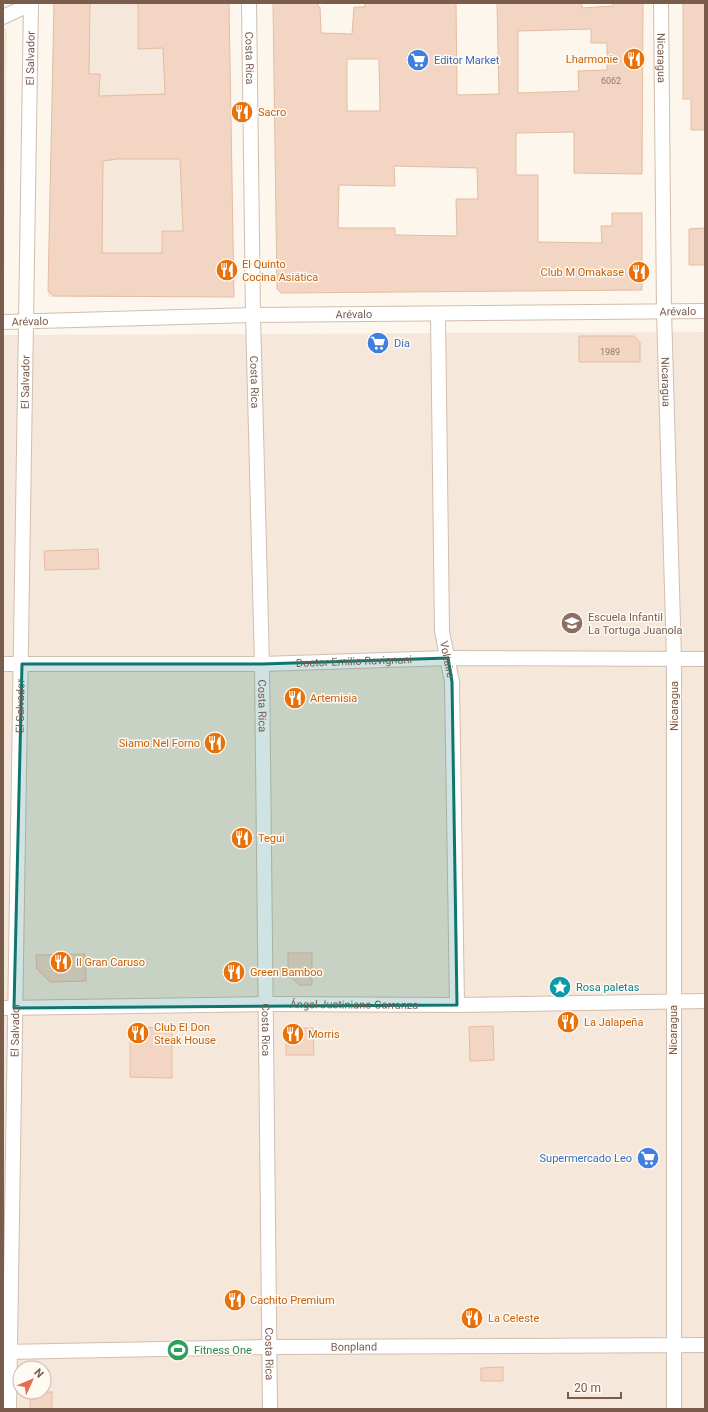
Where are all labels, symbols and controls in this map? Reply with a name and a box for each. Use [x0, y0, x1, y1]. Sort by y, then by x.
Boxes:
street label: El Salvador [24, 31, 38, 85]
street label: Costa Rica [242, 32, 256, 84]
street label: Nicaragua [654, 33, 668, 83]
restaurant icon: Lharmonie [621, 46, 647, 72]
supermarket icon: Editor Market [405, 47, 431, 73]
place label: Lharmonie [566, 53, 618, 66]
place label: Editor Market [434, 54, 500, 67]
house number: 6062 [601, 76, 621, 86]
restaurant icon: Sacro [229, 99, 255, 125]
place label: Sacro [258, 106, 286, 119]
restaurant icon: El Quinto Cocina Asiática [214, 257, 240, 283]
place label: El Quinto Cocina Asiática [242, 258, 318, 284]
restaurant icon: Club M Omakase [626, 259, 652, 285]
place label: Club M Omakase [541, 266, 624, 279]
street label: Arévalo [659, 305, 696, 318]
street label: Arévalo [335, 308, 372, 321]
street label: Arévalo [11, 315, 49, 329]
supermarket icon: Dia [365, 330, 391, 356]
place label: Dia [394, 337, 410, 350]
house number: 1989 [600, 347, 620, 357]
street label: El Salvador [19, 355, 32, 409]
street label: Costa Rica [247, 355, 261, 408]
street label: Nicaragua [658, 357, 673, 407]
school or university icon: Escuela Infantil La Tortuga Juanola [559, 610, 585, 636]
place label: Escuela Infantil La Tortuga Juanola [588, 611, 682, 637]
street label: Voltaire [437, 640, 457, 679]
street label: Doctor Emilio Ravignani [296, 653, 412, 670]
street label: El Salvador [14, 679, 27, 733]
street label: Costa Rica [255, 679, 269, 732]
street label: Nicaragua [668, 681, 681, 731]
restaurant icon: Artemisia [282, 685, 308, 711]
place label: Artemisia [310, 692, 357, 705]
restaurant icon: Siamo Nel Forno [202, 730, 228, 756]
place label: Siamo Nel Forno [119, 737, 200, 750]
restaurant icon: Tegui [229, 825, 255, 851]
place label: Tegui [258, 832, 285, 845]
restaurant icon: Il Gran Caruso [48, 949, 74, 975]
place label: Il Gran Caruso [76, 956, 145, 969]
restaurant icon: Green Bamboo [221, 959, 247, 985]
place label: Green Bamboo [250, 966, 323, 979]
place icon: Rosa paletas [547, 974, 573, 1000]
place label: Rosa paletas [576, 981, 640, 994]
street label: Ángel Justiniano Carranza [290, 998, 418, 1012]
street label: El Salvador [9, 1003, 22, 1057]
street label: Costa Rica [259, 1003, 272, 1056]
street label: Nicaragua [667, 1005, 680, 1055]
restaurant icon: La Jalapeña [555, 1009, 581, 1035]
place label: La Jalapeña [584, 1016, 643, 1029]
restaurant icon: Club El Don Steak House [125, 1020, 151, 1046]
place label: Club El Don Steak House [154, 1021, 216, 1047]
restaurant icon: Morris [280, 1021, 306, 1047]
place label: Morris [308, 1028, 340, 1041]
supermarket icon: Supermercado Leo [635, 1145, 661, 1171]
place label: Supermercado Leo [540, 1152, 632, 1165]
restaurant icon: Cachito Premium [222, 1287, 248, 1313]
place label: Cachito Premium [250, 1294, 335, 1307]
restaurant icon: La Celeste [459, 1305, 485, 1331]
place label: La Celeste [488, 1312, 539, 1325]
street label: Costa Rica [262, 1327, 276, 1380]
sports icon: Fitness One [165, 1337, 191, 1363]
street label: Bonpland [331, 1341, 377, 1354]
place label: Fitness One [194, 1344, 252, 1357]
north arrow [12, 1360, 52, 1400]
text: N [31, 1366, 46, 1381]
scale bar [568, 1374, 621, 1400]
text: 20 m [574, 1381, 601, 1395]

